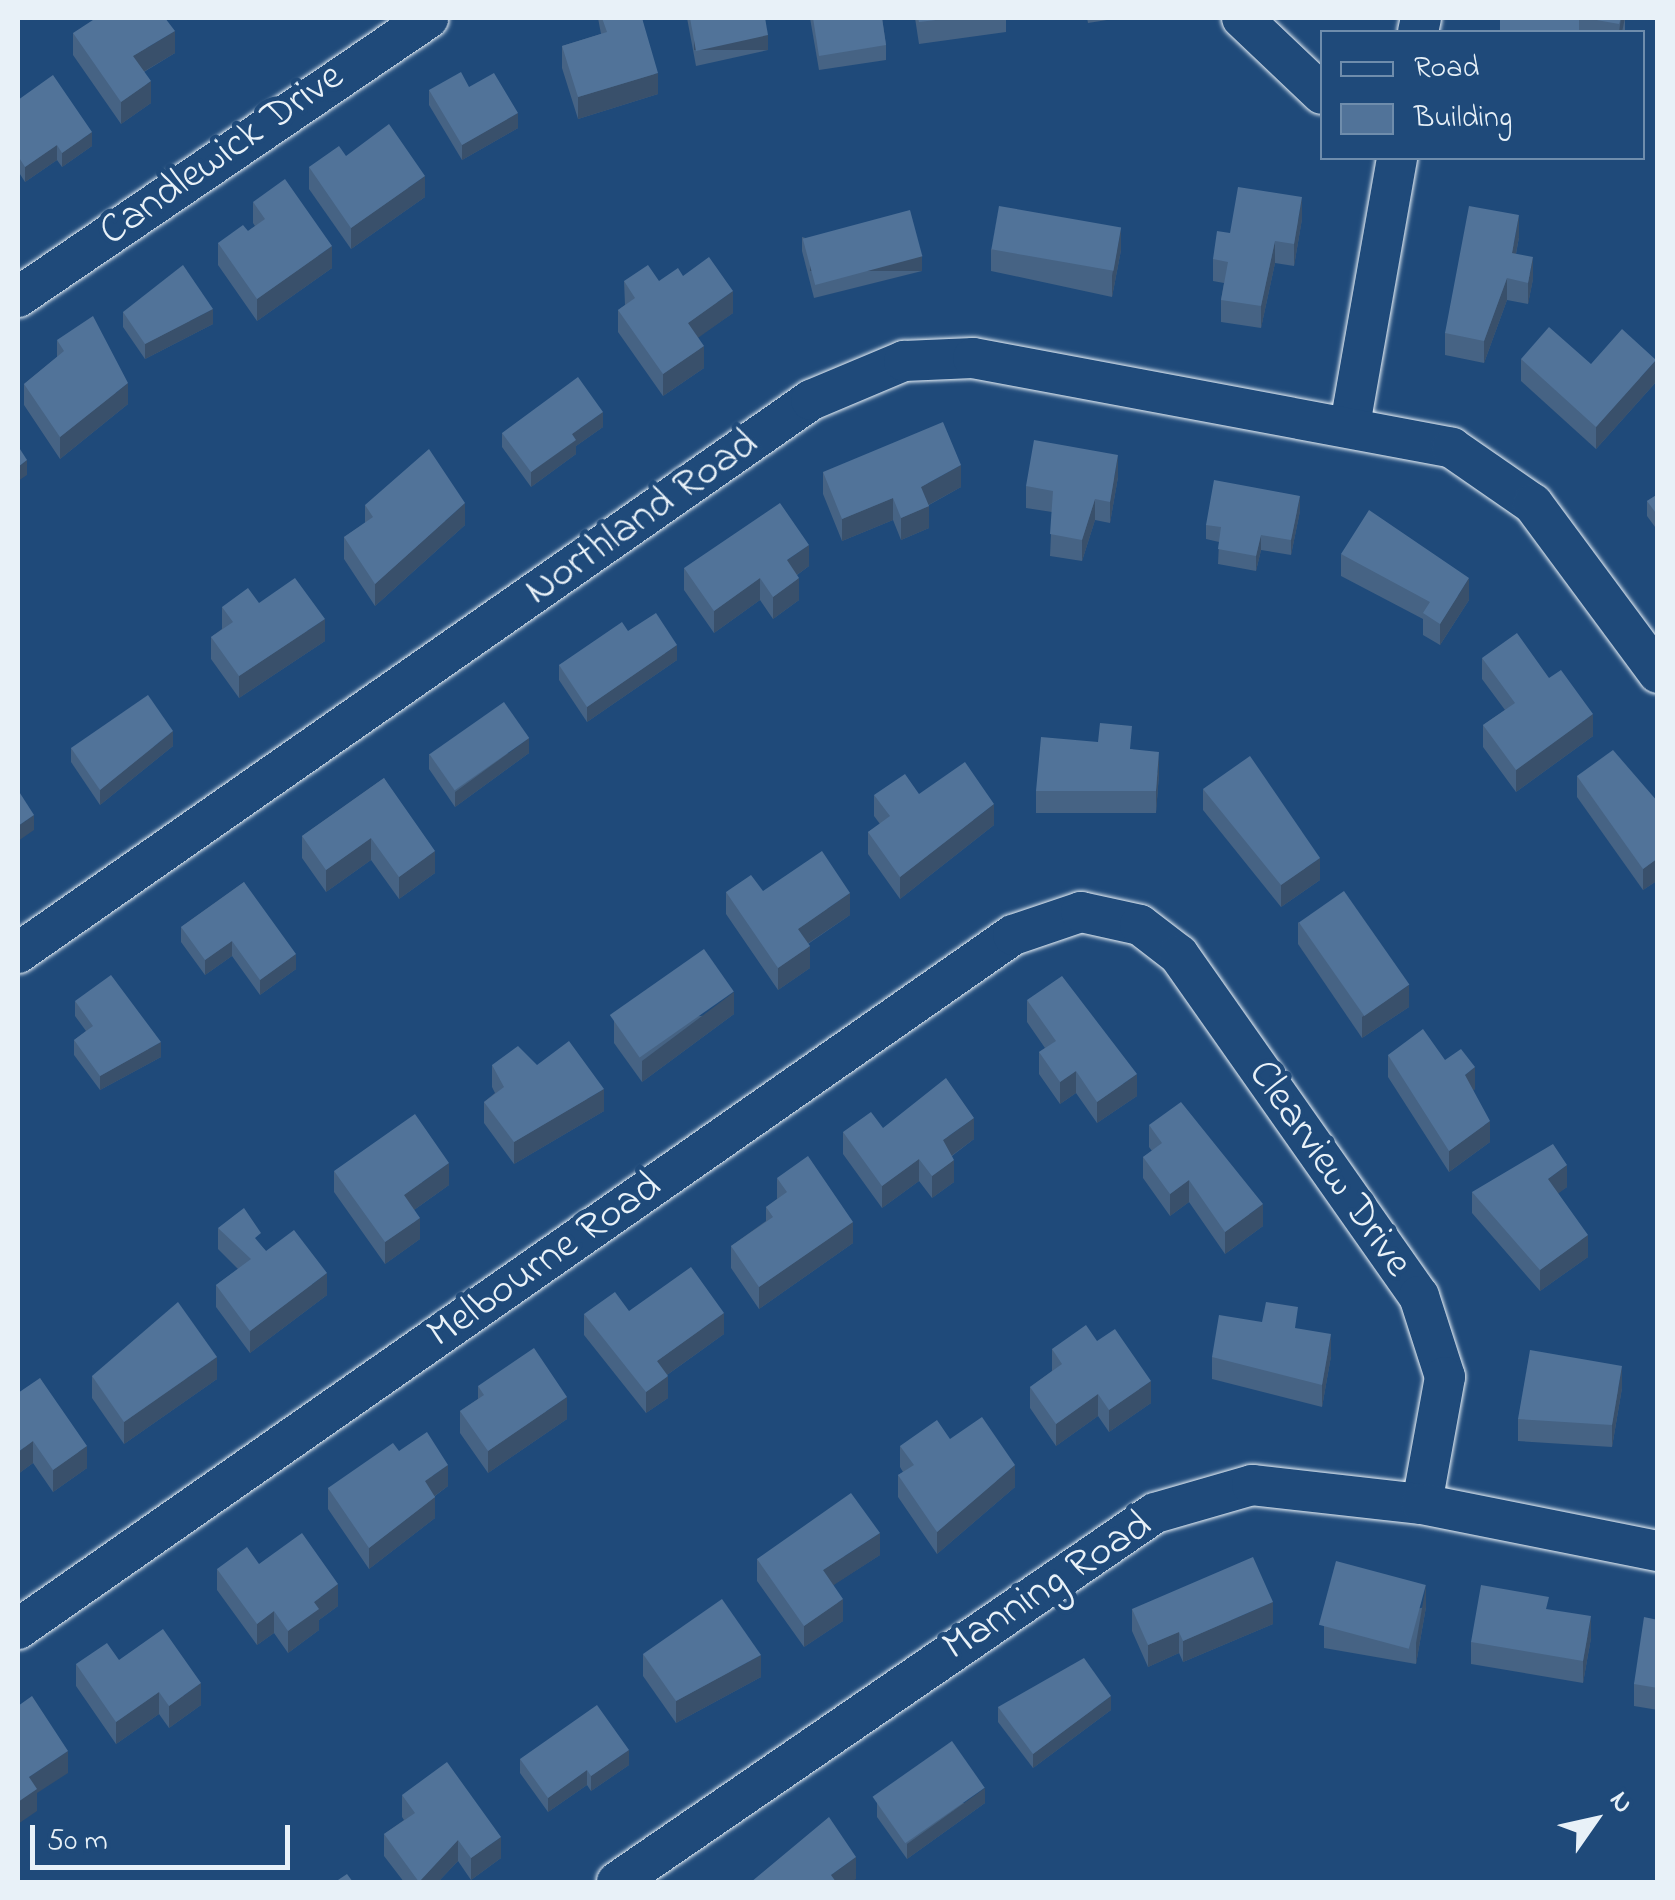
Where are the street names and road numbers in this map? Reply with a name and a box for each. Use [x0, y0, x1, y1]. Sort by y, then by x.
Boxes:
street label: Candlewick Drive [90, 52, 354, 258]
street label: Northland Road [516, 419, 768, 617]
street label: Clearview Drive [1236, 1051, 1422, 1287]
street label: Melbourne Road [418, 1162, 672, 1360]
street label: Manning Road [934, 1501, 1162, 1673]

